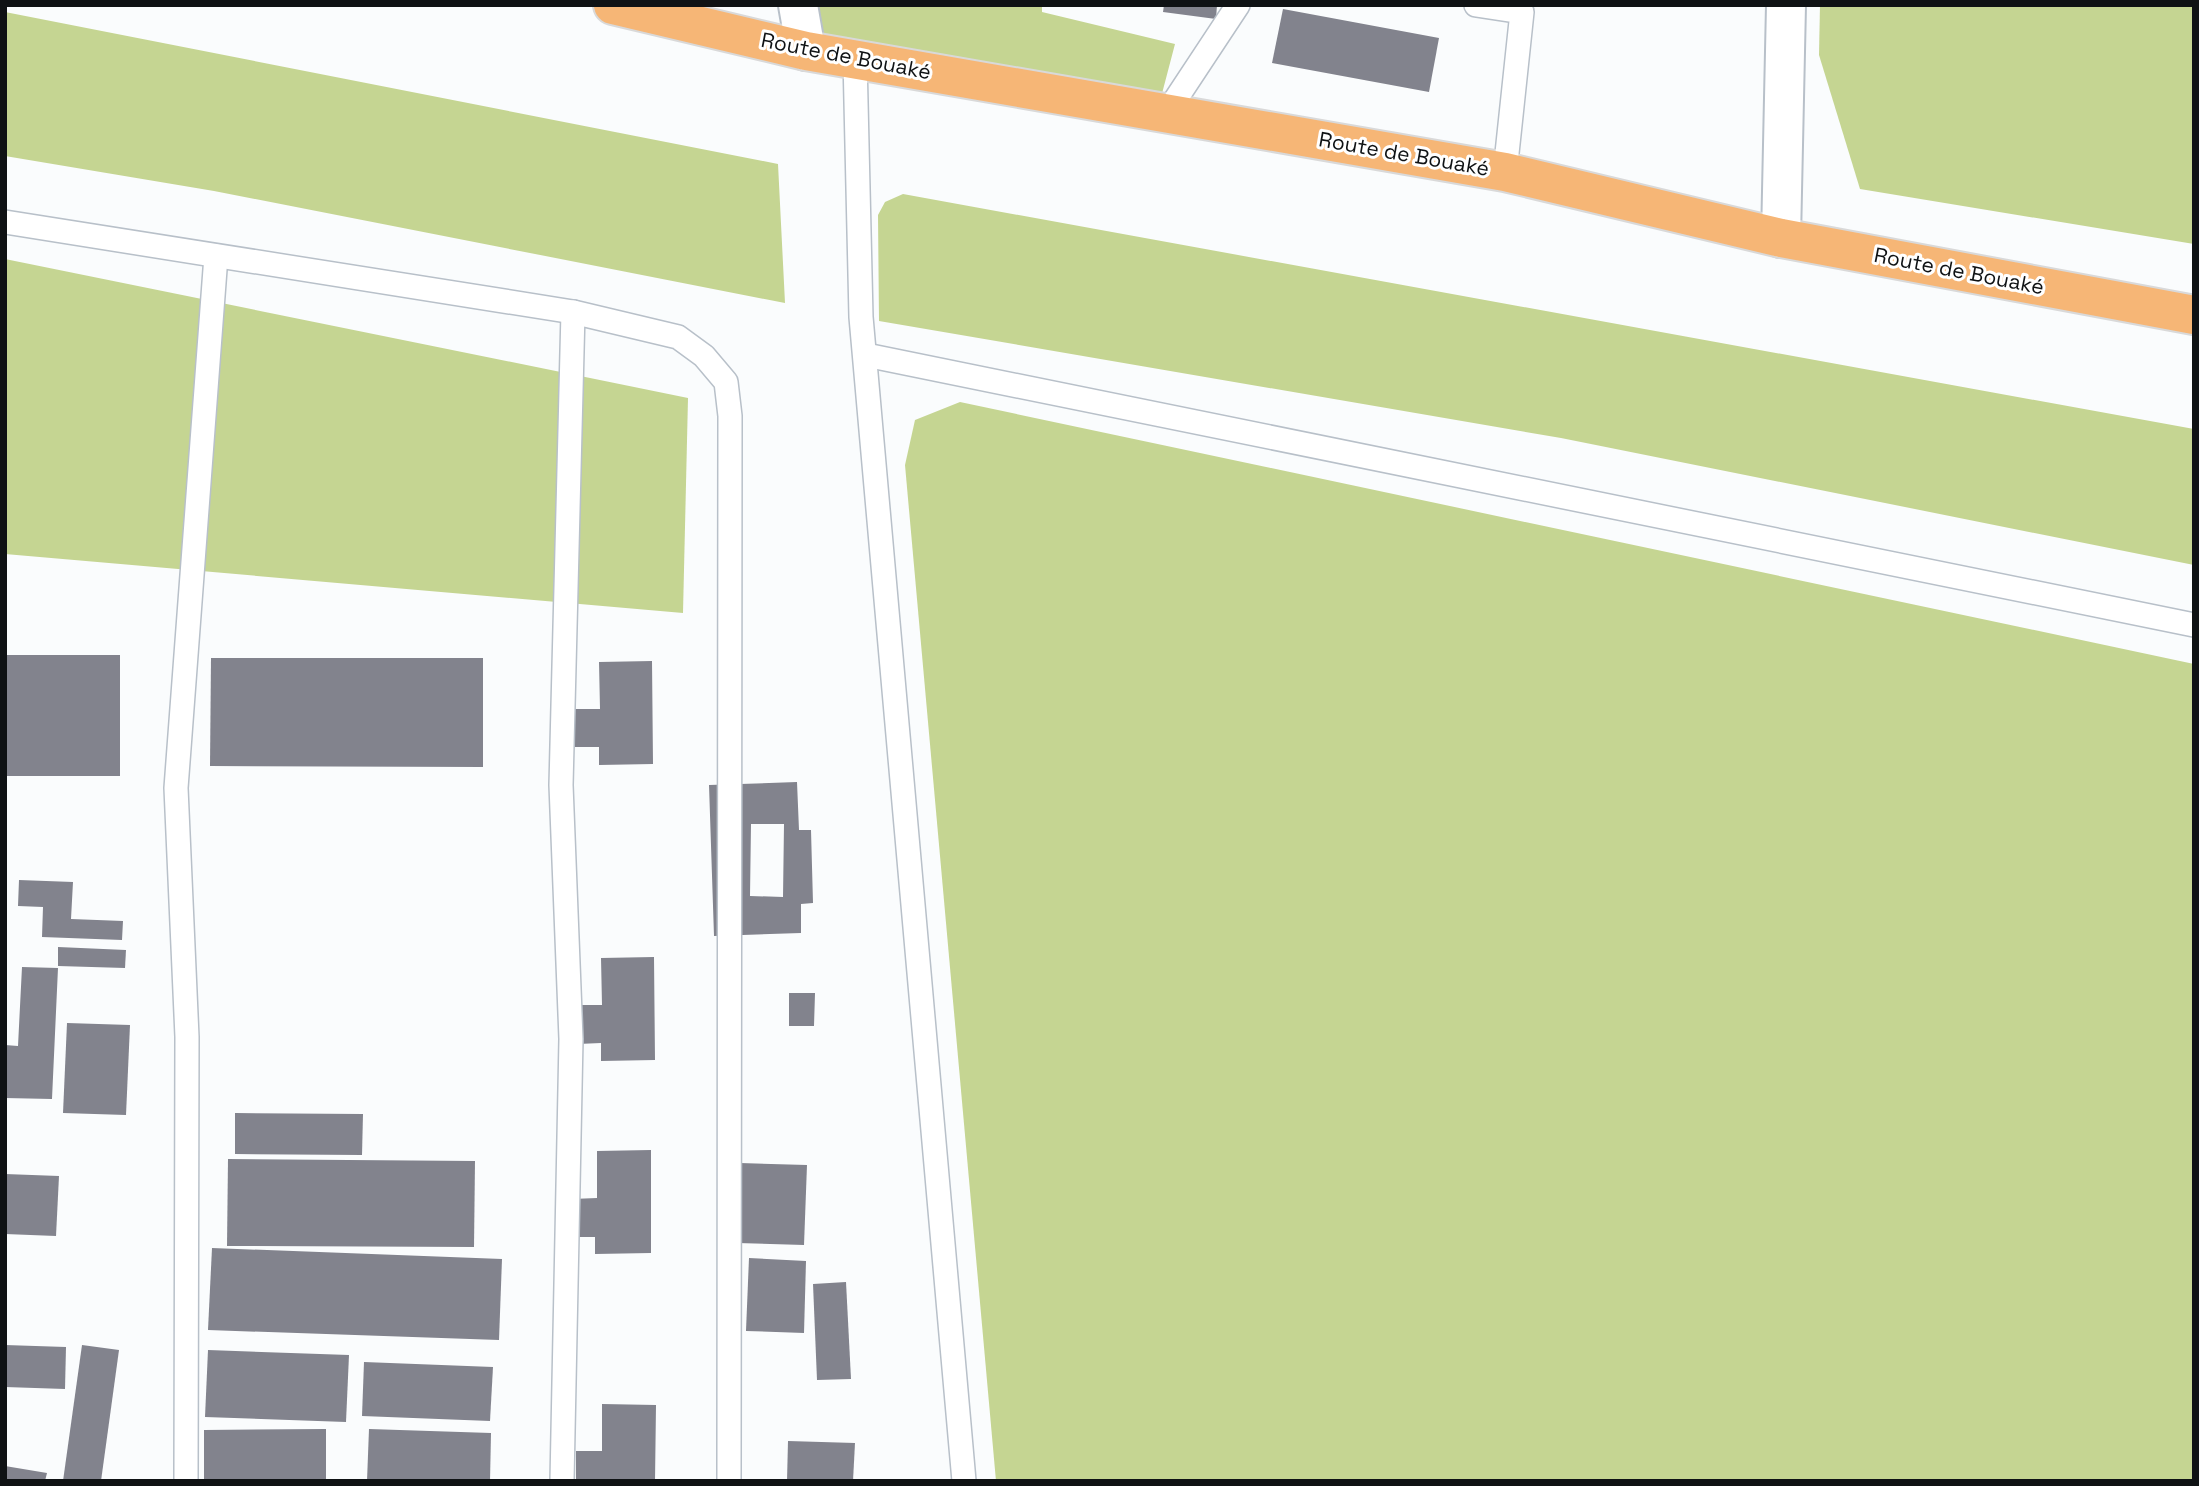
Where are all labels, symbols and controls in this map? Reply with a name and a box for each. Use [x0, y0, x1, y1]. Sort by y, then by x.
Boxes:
street label: Route de Bouaké [759, 26, 933, 85]
street label: Route de Bouaké [1317, 125, 1491, 182]
street label: Route de Bouaké [1872, 241, 2046, 300]

